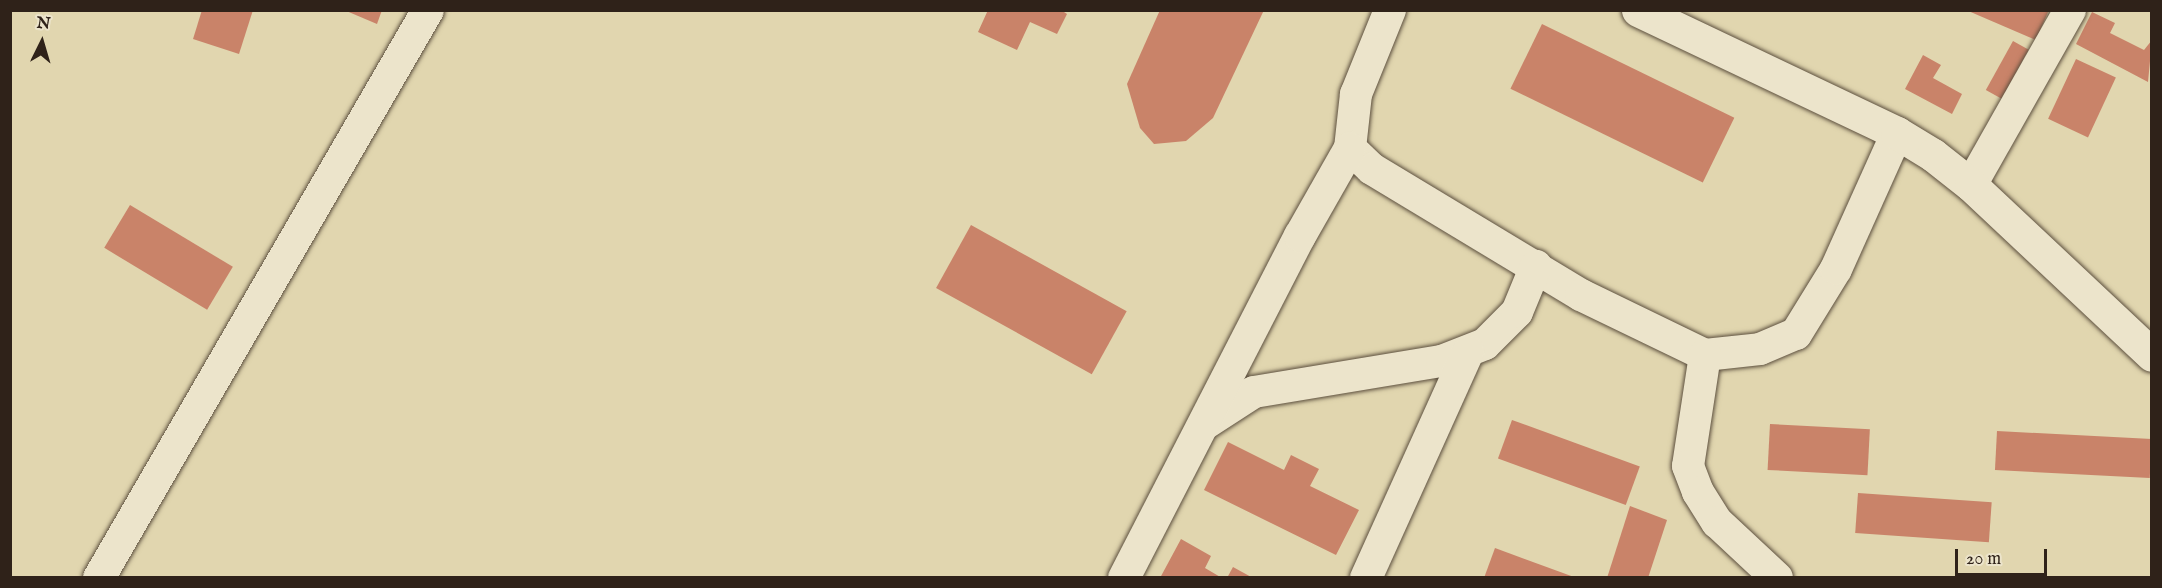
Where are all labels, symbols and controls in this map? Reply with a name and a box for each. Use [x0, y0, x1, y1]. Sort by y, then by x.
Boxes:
north arrow [12, 12, 72, 72]
text: N [36, 14, 51, 35]
scale bar [1958, 537, 2050, 575]
text: 20 m [1966, 548, 2001, 571]

